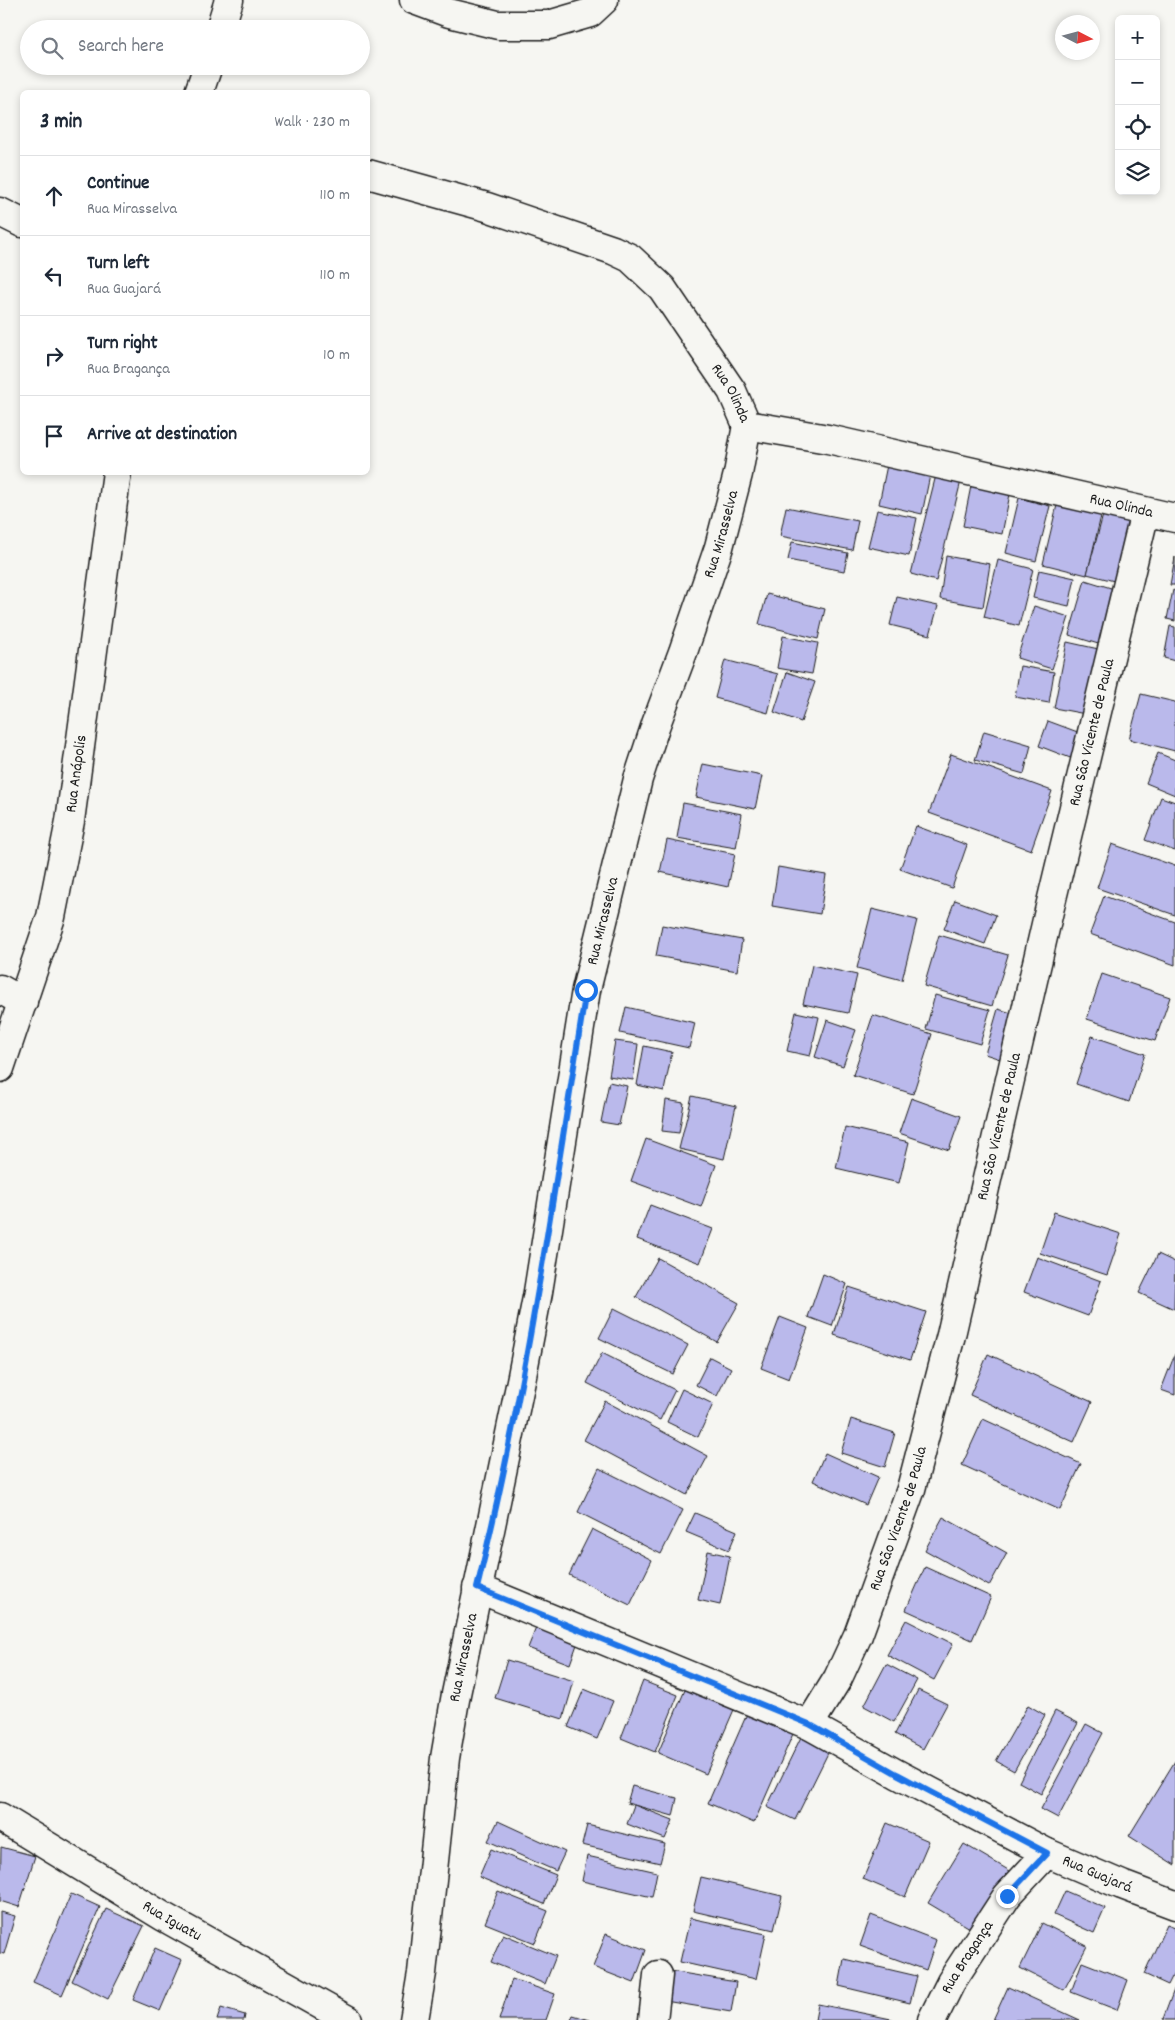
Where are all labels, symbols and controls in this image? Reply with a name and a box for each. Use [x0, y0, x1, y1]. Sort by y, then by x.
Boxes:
north arrow [1055, 15, 1100, 60]
map controls [1115, 15, 1160, 195]
button: + [1115, 15, 1160, 60]
search box [20, 20, 370, 75]
icon: search [38, 34, 66, 62]
text: Search here [78, 34, 164, 61]
button: − [1115, 60, 1160, 105]
button: locate [1115, 105, 1160, 150]
text: 3 min [40, 108, 82, 138]
text: Walk · 230 m [274, 111, 350, 134]
button: layers [1115, 150, 1160, 195]
text: Continue [87, 171, 149, 198]
icon: ahead [40, 182, 68, 210]
text: 110 m [320, 184, 350, 207]
text: Rua Mirasselva [87, 198, 177, 221]
text: Turn left [87, 251, 150, 278]
icon: left [40, 262, 68, 290]
text: 110 m [320, 264, 350, 287]
text: Rua Guajará [87, 278, 161, 301]
text: Turn right [87, 331, 158, 358]
icon: right [40, 342, 68, 370]
text: 10 m [323, 344, 350, 367]
text: Rua Bragança [87, 358, 170, 381]
street label: Rua Olinda [705, 359, 756, 427]
icon: arrive [40, 422, 68, 450]
text: Arrive at destination [87, 422, 237, 449]
street label: Rua Mirasselva [698, 487, 745, 581]
street label: Rua Olinda [1087, 487, 1156, 524]
street label: Rua São Vicente de Paula [1063, 656, 1121, 809]
street label: Rua Anápolis [60, 733, 93, 814]
street label: Rua Mirasselva [581, 874, 625, 968]
route start [575, 979, 598, 1002]
street label: Rua São Vicente de Paula [971, 1050, 1028, 1203]
street label: Rua São Vicente de Paula [863, 1443, 933, 1594]
street label: Rua Mirasselva [443, 1611, 484, 1704]
street label: Rua Guajará [1059, 1849, 1135, 1899]
route end [996, 1885, 1019, 1908]
street label: Rua Iguatu [138, 1895, 206, 1947]
street label: Rua Bragança [935, 1916, 1000, 1998]

